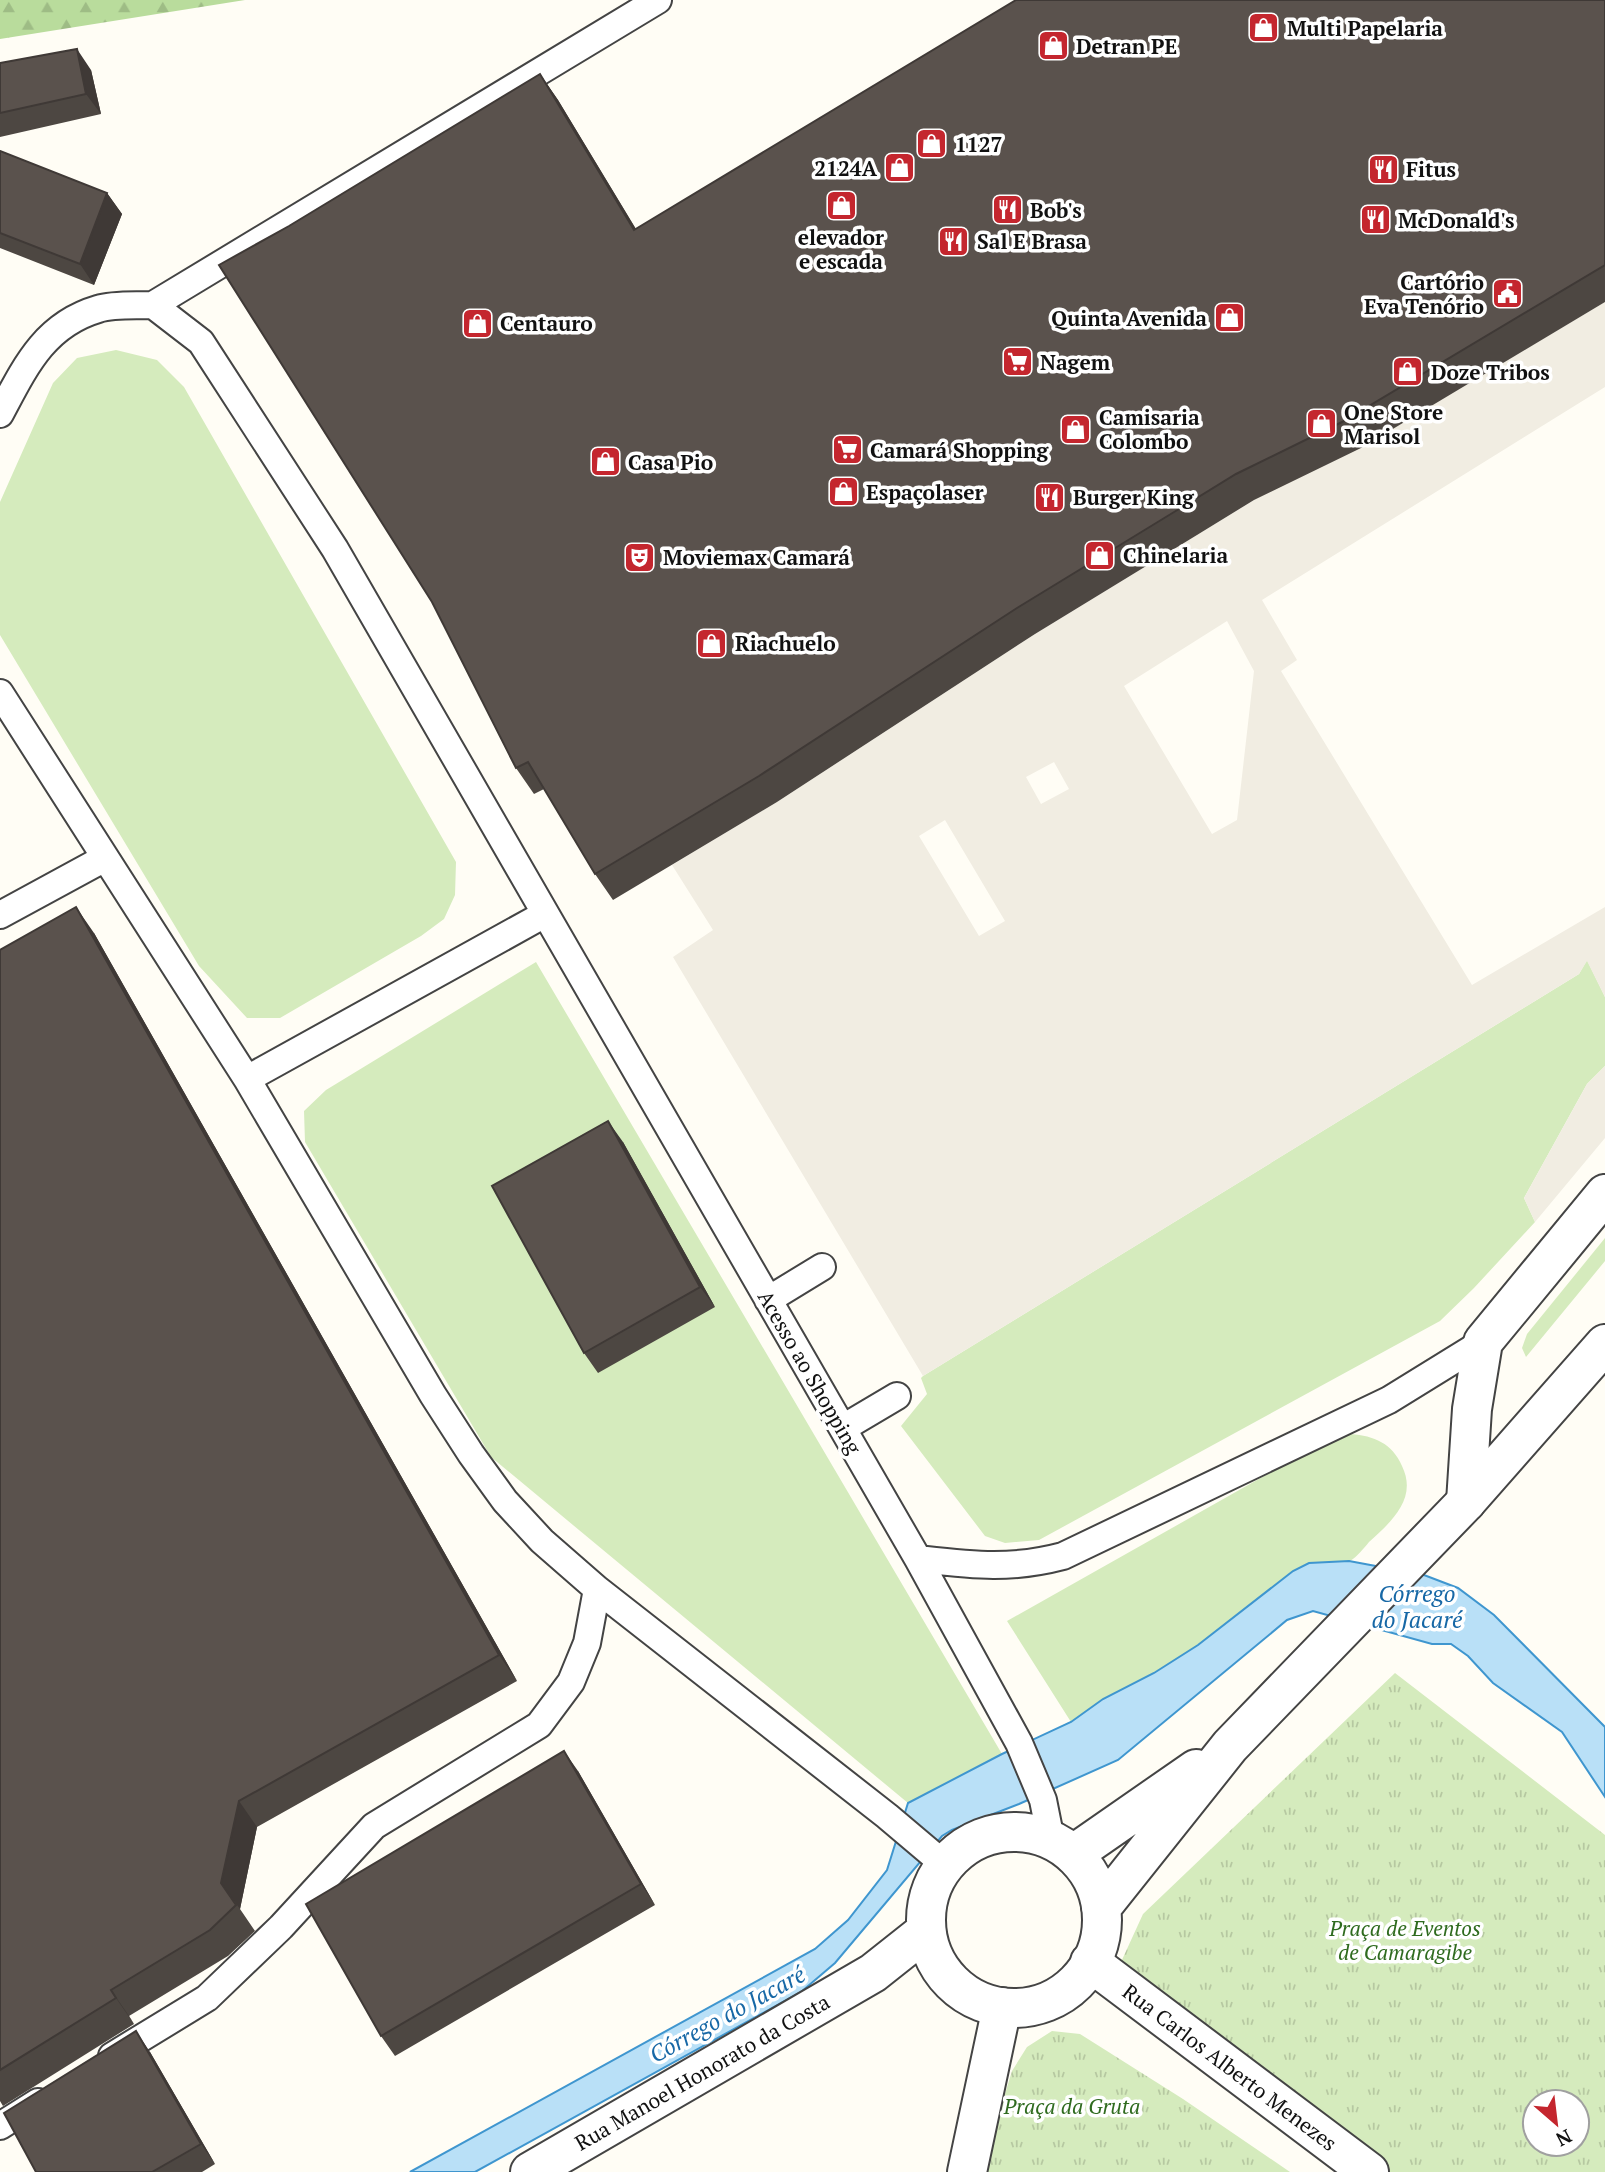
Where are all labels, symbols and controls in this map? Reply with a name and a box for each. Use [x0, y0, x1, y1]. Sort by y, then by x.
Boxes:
shop icon: Multi Papelaria [1247, 11, 1281, 45]
place label: Multi Papelaria [1287, 14, 1443, 42]
shop icon: Detran PE [1036, 29, 1070, 63]
place label: Detran PE [1076, 32, 1177, 60]
shop icon: 1127 [915, 127, 949, 161]
place label: 1127 [955, 130, 1002, 158]
shop icon: 2124A [883, 151, 917, 185]
restaurant icon: Fitus [1366, 152, 1400, 186]
place label: 2124A [814, 154, 878, 182]
place label: Fitus [1406, 155, 1456, 183]
shop icon: elevador e escada [824, 188, 858, 222]
restaurant icon: Bob's [990, 193, 1024, 227]
place label: Bob's [1030, 196, 1082, 224]
restaurant icon: McDonald's [1358, 203, 1392, 237]
place label: McDonald's [1398, 206, 1515, 234]
place label: elevador e escada [798, 223, 884, 275]
restaurant icon: Sal E Brasa [937, 224, 971, 258]
place label: Sal E Brasa [977, 227, 1087, 255]
place label: Cartório Eva Tenório [1364, 268, 1484, 320]
public building icon: Cartório Eva Tenório [1490, 277, 1524, 311]
shop icon: Quinta Avenida [1213, 301, 1247, 335]
place label: Quinta Avenida [1051, 304, 1207, 332]
shop icon: Centauro [460, 306, 494, 340]
place label: Centauro [500, 309, 593, 337]
supermarket icon: Nagem [1000, 345, 1034, 379]
place label: Nagem [1040, 348, 1111, 376]
shop icon: Doze Tribos [1391, 355, 1425, 389]
place label: Doze Tribos [1431, 358, 1550, 386]
place label: One Store Marisol [1344, 398, 1443, 450]
place label: Camisaria Colombo [1099, 403, 1200, 455]
shop icon: One Store Marisol [1304, 407, 1338, 441]
shop icon: Camisaria Colombo [1059, 412, 1093, 446]
supermarket icon: Camará Shopping [830, 433, 864, 467]
place label: Camará Shopping [870, 436, 1050, 464]
shop icon: Casa Pio [588, 445, 622, 479]
place label: Casa Pio [628, 448, 713, 476]
shop icon: Espaçolaser [826, 475, 860, 509]
place label: Espaçolaser [866, 478, 983, 506]
restaurant icon: Burger King [1033, 480, 1067, 514]
place label: Burger King [1073, 483, 1195, 511]
shop icon: Chinelaria [1083, 538, 1117, 572]
theatre icon: Moviemax Camará [623, 540, 657, 574]
place label: Chinelaria [1123, 541, 1229, 569]
place label: Moviemax Camará [663, 543, 850, 571]
shop icon: Riachuelo [695, 626, 729, 660]
place label: Riachuelo [735, 629, 836, 657]
street label: Acesso ao Shopping [752, 1285, 869, 1460]
water label: Córrego do Jacaré [1372, 1578, 1463, 1635]
park label: Praça de Eventos de Camaragibe [1328, 1914, 1481, 1966]
water label: Córrego do Jacaré [644, 1958, 811, 2070]
street label: Rua Carlos Alberto Menezes [1117, 1977, 1343, 2157]
street label: Rua Manoel Honorato da Costa [570, 1987, 835, 2157]
north arrow [1521, 2088, 1591, 2158]
park label: Praça da Gruta [1003, 2092, 1140, 2120]
text: N [1551, 2124, 1576, 2153]

